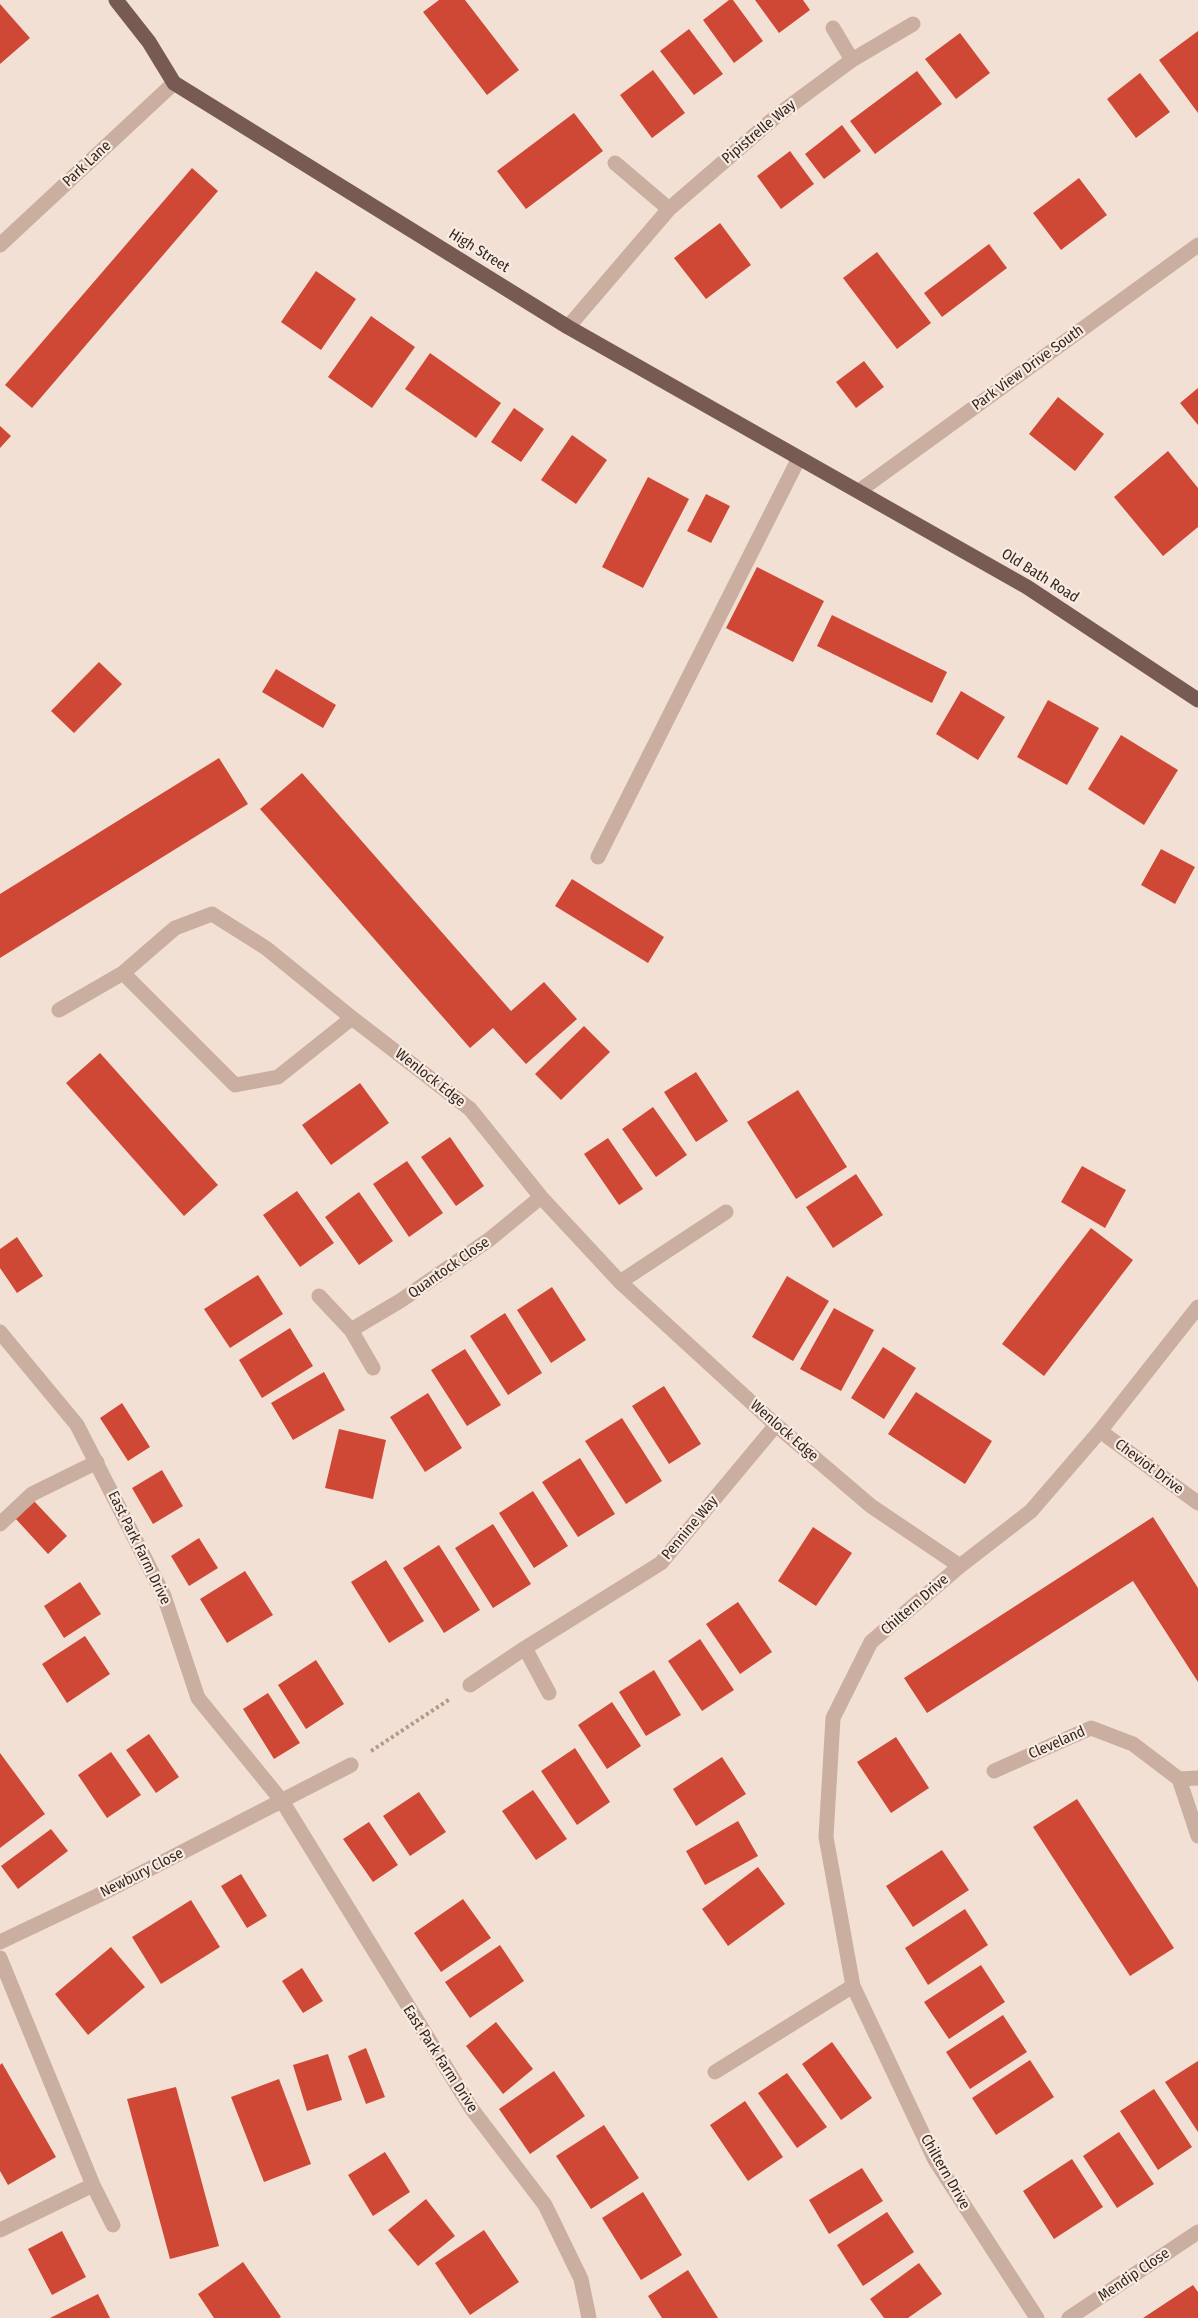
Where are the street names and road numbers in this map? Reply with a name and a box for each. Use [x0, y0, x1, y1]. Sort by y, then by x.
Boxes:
street label: Pipistrelle Way [719, 96, 799, 168]
street label: Park Lane [59, 137, 115, 191]
street label: High Street [445, 225, 513, 277]
street label: Park View Drive South [969, 321, 1087, 415]
street label: Old Bath Road [998, 545, 1082, 607]
street label: Wenlock Edge [391, 1045, 469, 1111]
street label: Quantock Close [405, 1233, 493, 1303]
street label: Wenlock Edge [746, 1397, 822, 1465]
street label: Cheviot Drive [1111, 1435, 1187, 1499]
street label: East Park Farm Drive [104, 1488, 174, 1608]
street label: Pennine Way [658, 1492, 722, 1564]
street label: Chiltern Drive [878, 1571, 952, 1639]
street label: Cleveland [1026, 1723, 1088, 1763]
street label: Newbury Close [98, 1844, 186, 1902]
street label: East Park Farm Drive [399, 2002, 481, 2116]
street label: Chiltern Drive [916, 2131, 974, 2213]
street label: Mendip Close [1095, 2245, 1173, 2305]

